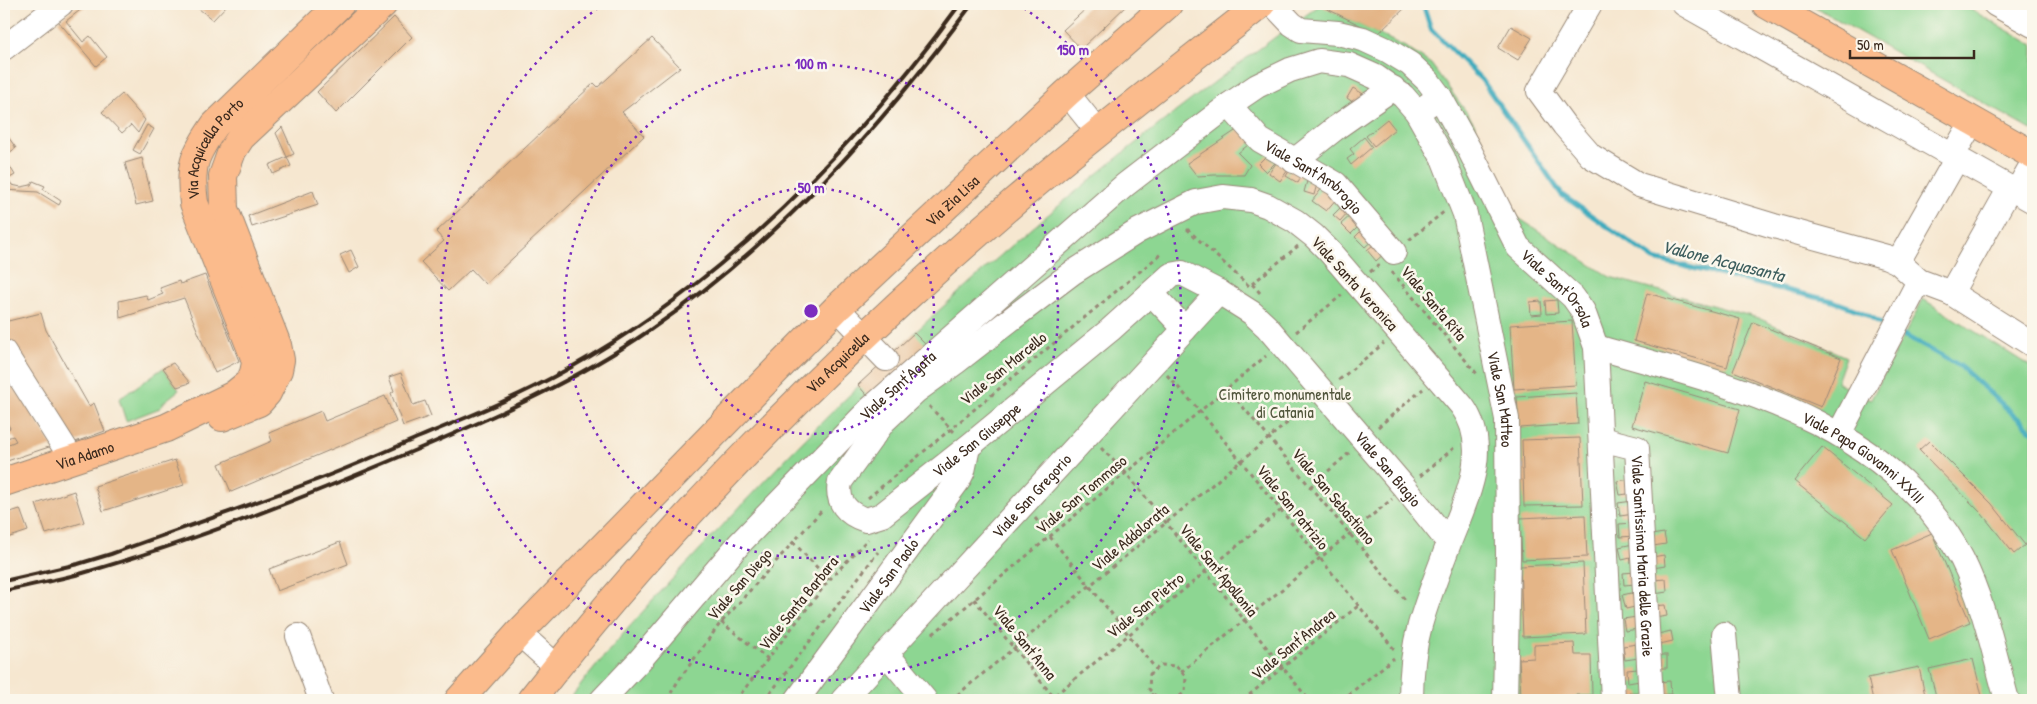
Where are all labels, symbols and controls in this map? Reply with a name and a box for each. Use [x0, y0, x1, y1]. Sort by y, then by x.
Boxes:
scale bar [1850, 28, 1973, 60]
text: 50 m [1857, 34, 1884, 55]
text: 150 m [1057, 39, 1089, 60]
text: 100 m [795, 53, 827, 74]
street label: Via Acquicella Porto [181, 92, 249, 200]
street label: Viale Sant'Ambrogio [1260, 134, 1368, 219]
street label: Via Zia Lisa [920, 170, 984, 231]
text: 50 m [798, 177, 824, 198]
street label: Viale Santa Veronica [1306, 231, 1404, 335]
water label: Vallone Acquasanta [1659, 233, 1789, 288]
street label: Viale Sant'Orsola [1516, 244, 1599, 330]
street label: Viale Santa Rita [1396, 261, 1472, 345]
centre of rings [802, 302, 820, 320]
street label: Viale San Marcello [955, 326, 1051, 410]
street label: Via Acquicella [801, 327, 873, 398]
street label: Viale Sant'Agata [854, 345, 940, 425]
street label: Viale San Matteo [1482, 349, 1518, 448]
park label: Cimitero monumentale di Catania [1219, 383, 1352, 423]
street label: Viale San Giuseppe [928, 397, 1026, 482]
street label: Viale Papa Giovanni XXIII [1798, 406, 1930, 508]
street label: Viale San Biagio [1350, 426, 1427, 512]
street label: Via Adamo [53, 435, 117, 475]
street label: Viale San Sebastiano [1287, 443, 1381, 549]
street label: Viale San Gregorio [987, 448, 1076, 543]
street label: Viale San Tommaso [1031, 449, 1131, 539]
street label: Viale Santissima Maria delle Grazie [1626, 454, 1660, 658]
street label: Viale San Patrizio [1252, 460, 1335, 555]
street label: Viale Addolorata [1087, 498, 1173, 576]
street label: Viale Sant'Apollonia [1175, 519, 1263, 621]
street label: Viale San Paolo [853, 533, 924, 618]
street label: Viale San Diego [702, 543, 777, 625]
street label: Viale Santa Barbara [753, 551, 843, 655]
street label: Viale San Pietro [1102, 567, 1189, 643]
street label: Viale Sant'Anna [988, 600, 1062, 684]
street label: Viale Sant'Andrea [1246, 603, 1340, 685]

